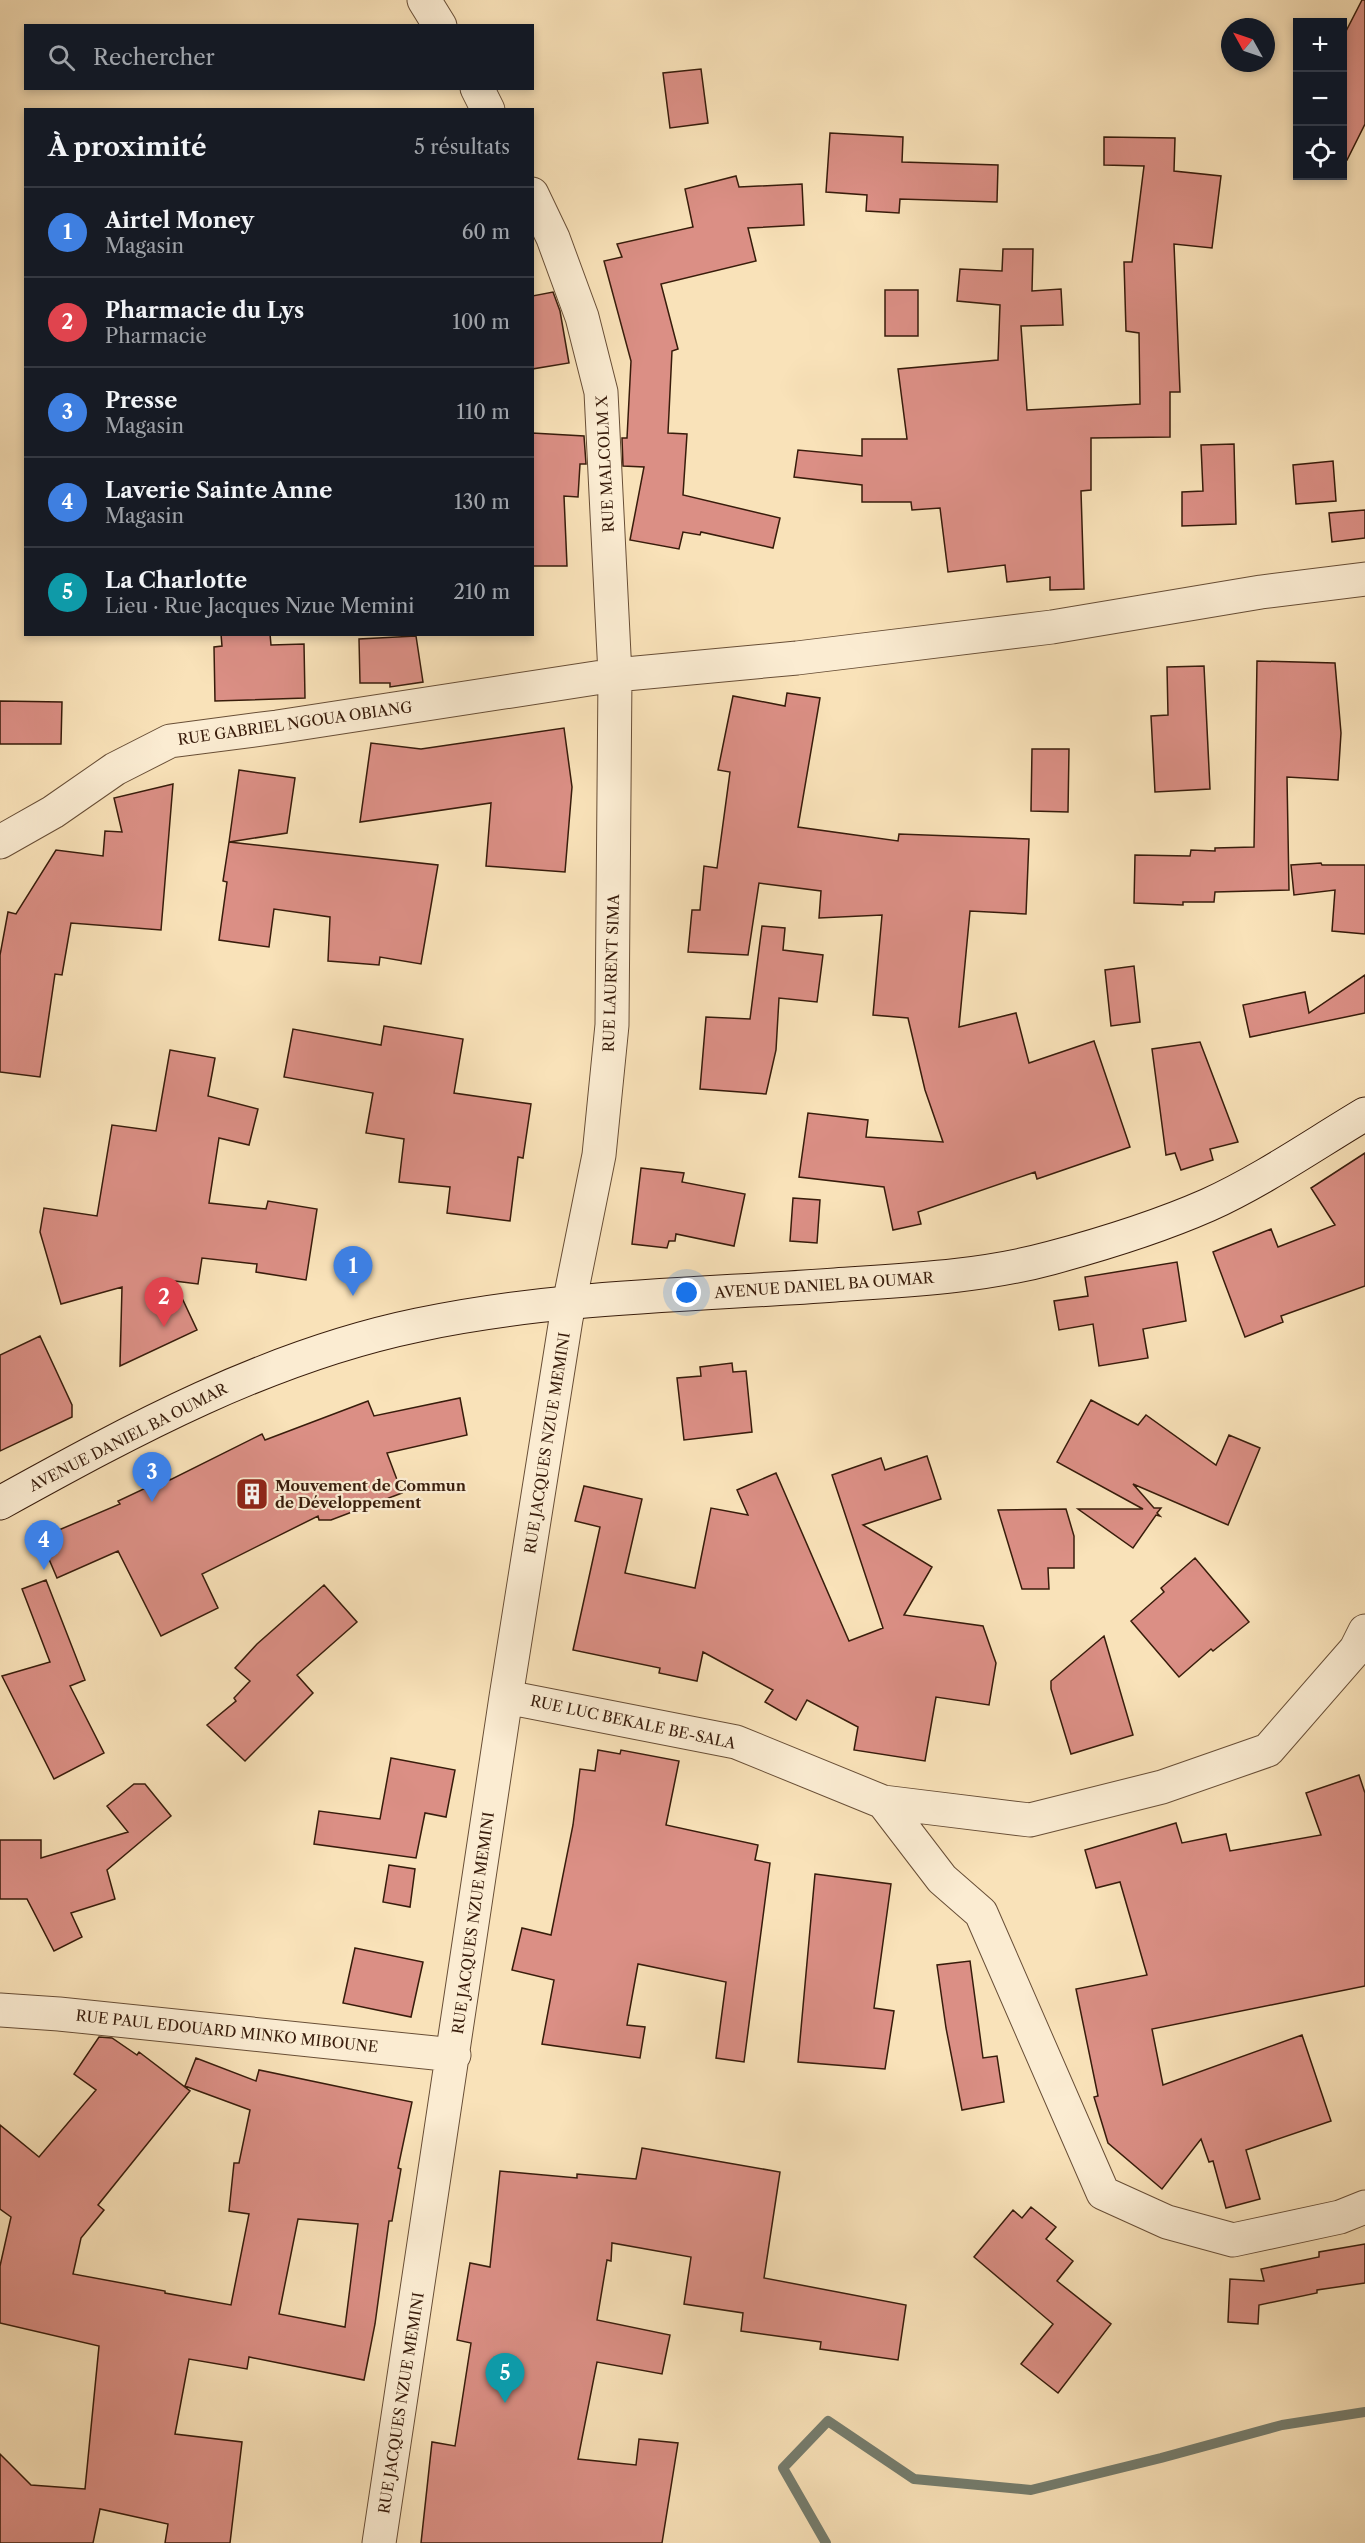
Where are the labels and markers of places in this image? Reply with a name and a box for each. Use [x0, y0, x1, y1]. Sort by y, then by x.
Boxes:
pin: 1 [334, 1246, 372, 1296]
pin: 2 [144, 1278, 184, 1327]
pin: 3 [132, 1452, 172, 1502]
building icon: Mouvement de Commun de Développement [234, 1476, 270, 1512]
place label: Mouvement de Commun de Développement [275, 1476, 467, 1512]
pin: 4 [24, 1520, 63, 1570]
pin: 5 [486, 2354, 524, 2403]

